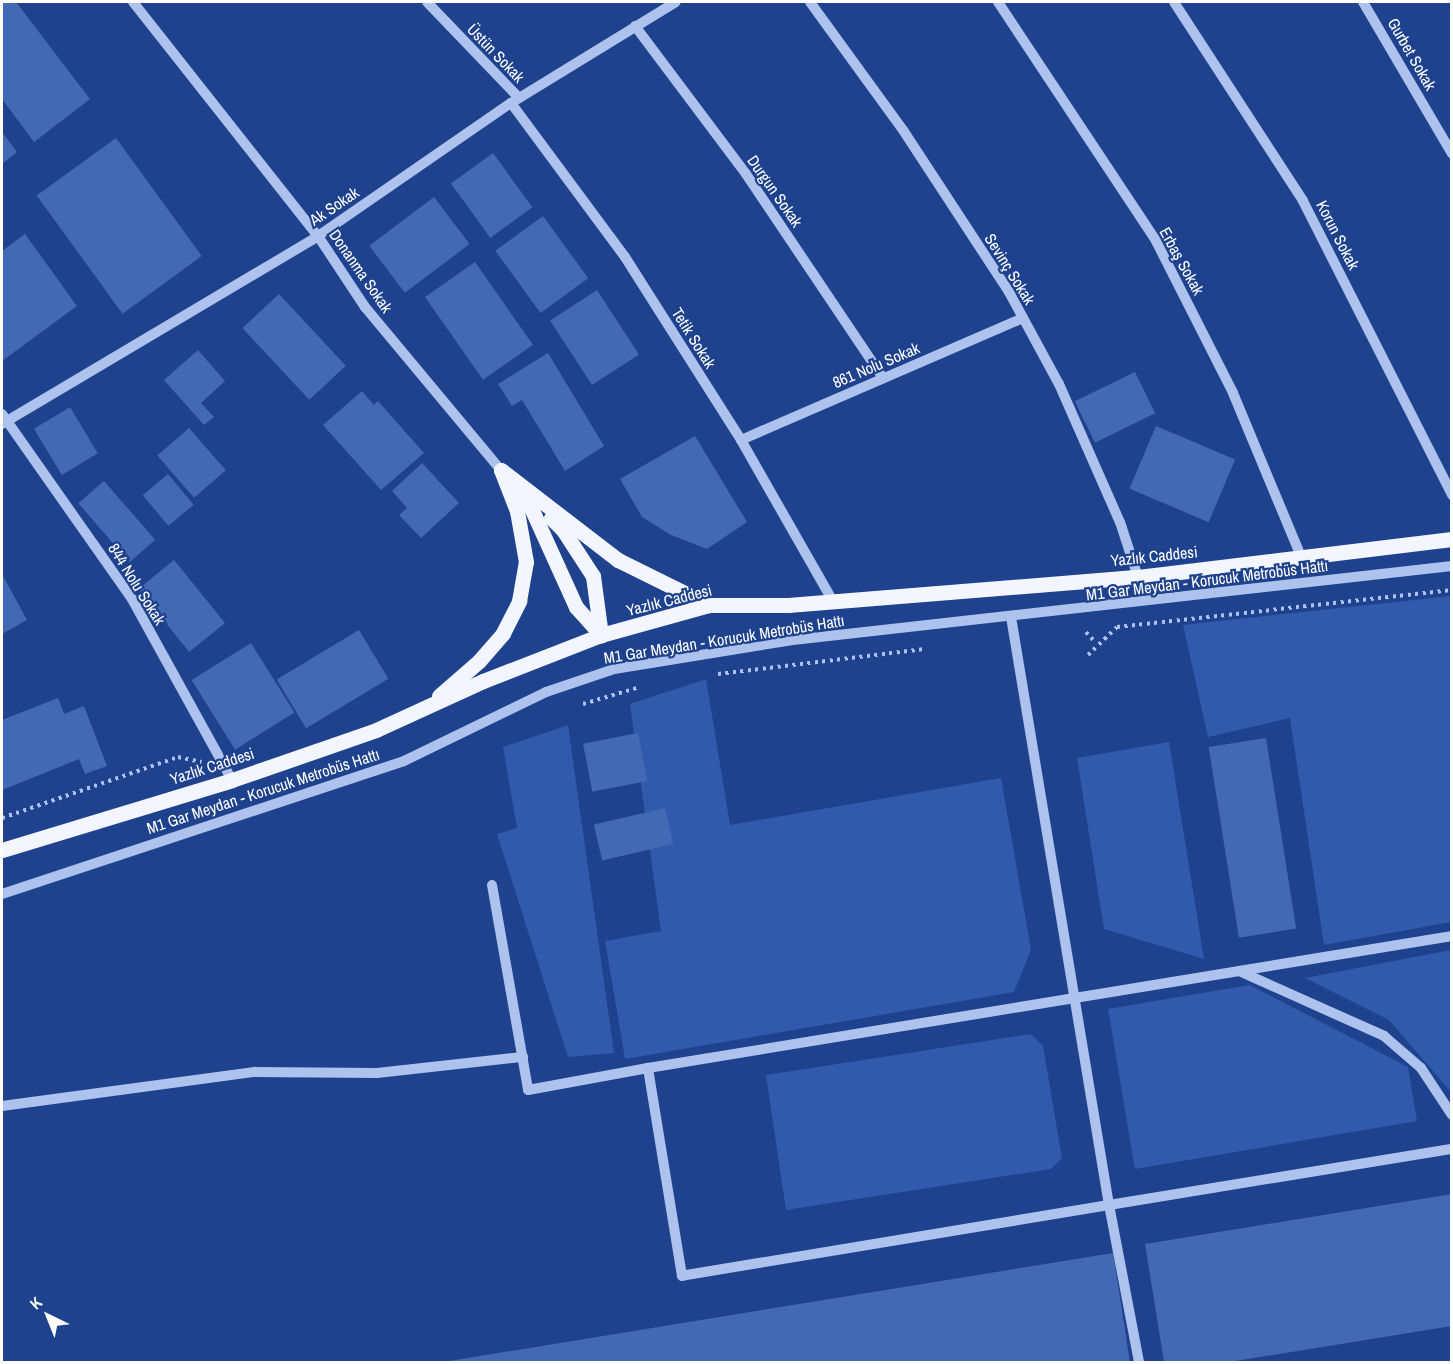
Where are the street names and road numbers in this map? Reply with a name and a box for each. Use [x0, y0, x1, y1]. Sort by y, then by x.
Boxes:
street label: Gurbet Sokak [1384, 14, 1440, 94]
street label: Üstün Sokak [463, 20, 529, 86]
street label: Durgun Sokak [743, 151, 807, 231]
street label: Ak Sokak [306, 183, 362, 229]
street label: Korun Sokak [1312, 197, 1364, 273]
street label: Erbaş Sokak [1156, 224, 1208, 298]
street label: Donanma Sokak [325, 226, 397, 316]
street label: Sevinç Sokak [981, 230, 1039, 308]
street label: Tetik Sokak [668, 304, 720, 372]
street label: 861 Nolu Sokak [830, 338, 922, 392]
street label: 844 Nolu Sokak [104, 540, 170, 628]
street label: Yazlık Caddesi [1110, 542, 1198, 570]
street label: M1 Gar Meydan - Korucuk Metrobüs Hattı [1085, 556, 1329, 604]
street label: Yazlık Caddesi [624, 580, 714, 620]
street label: M1 Gar Meydan - Korucuk Metrobüs Hattı [602, 610, 846, 668]
street label: Yazlık Caddesi [168, 743, 256, 789]
street label: M1 Gar Meydan - Korucuk Metrobüs Hattı [144, 744, 382, 838]

